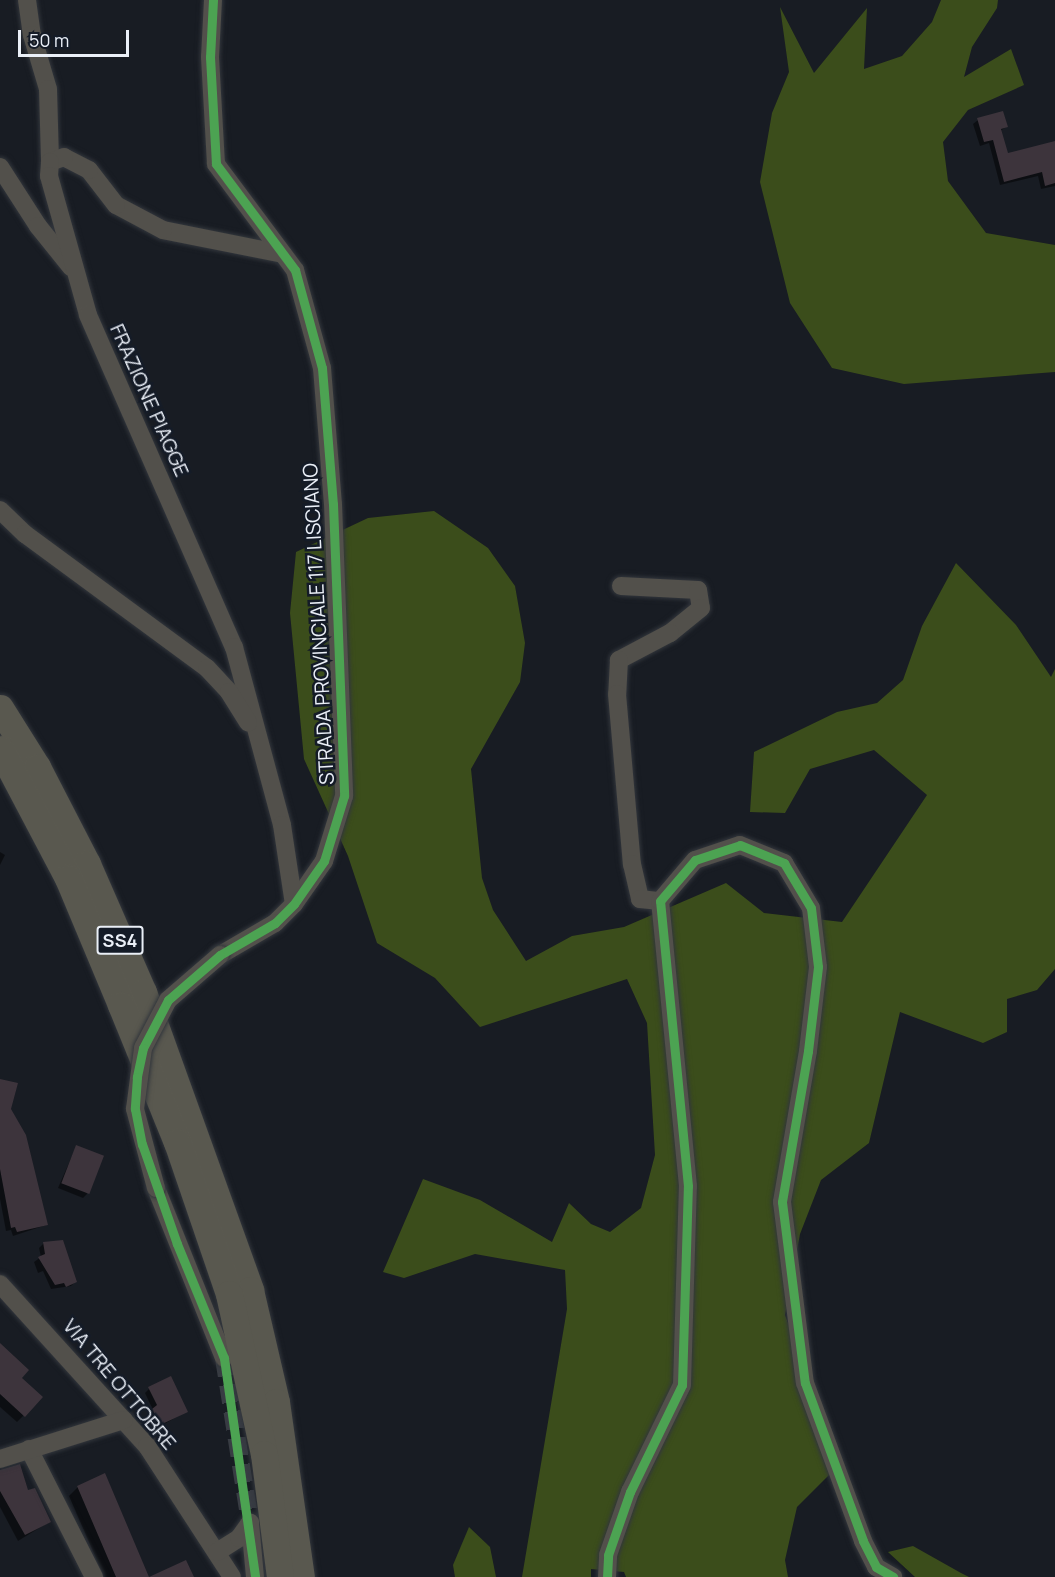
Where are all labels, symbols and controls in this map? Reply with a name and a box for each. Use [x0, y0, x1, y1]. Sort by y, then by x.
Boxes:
scale bar [21, 18, 132, 56]
text: 50 m [29, 28, 69, 52]
street label: FRAZIONE PIAGGE [106, 320, 194, 480]
street label: STRADA PROVINCIALE 117 LISCIANO [298, 463, 338, 785]
road number: SS4 [96, 925, 144, 955]
street label: VIA TRE OTTOBRE [58, 1314, 182, 1454]

